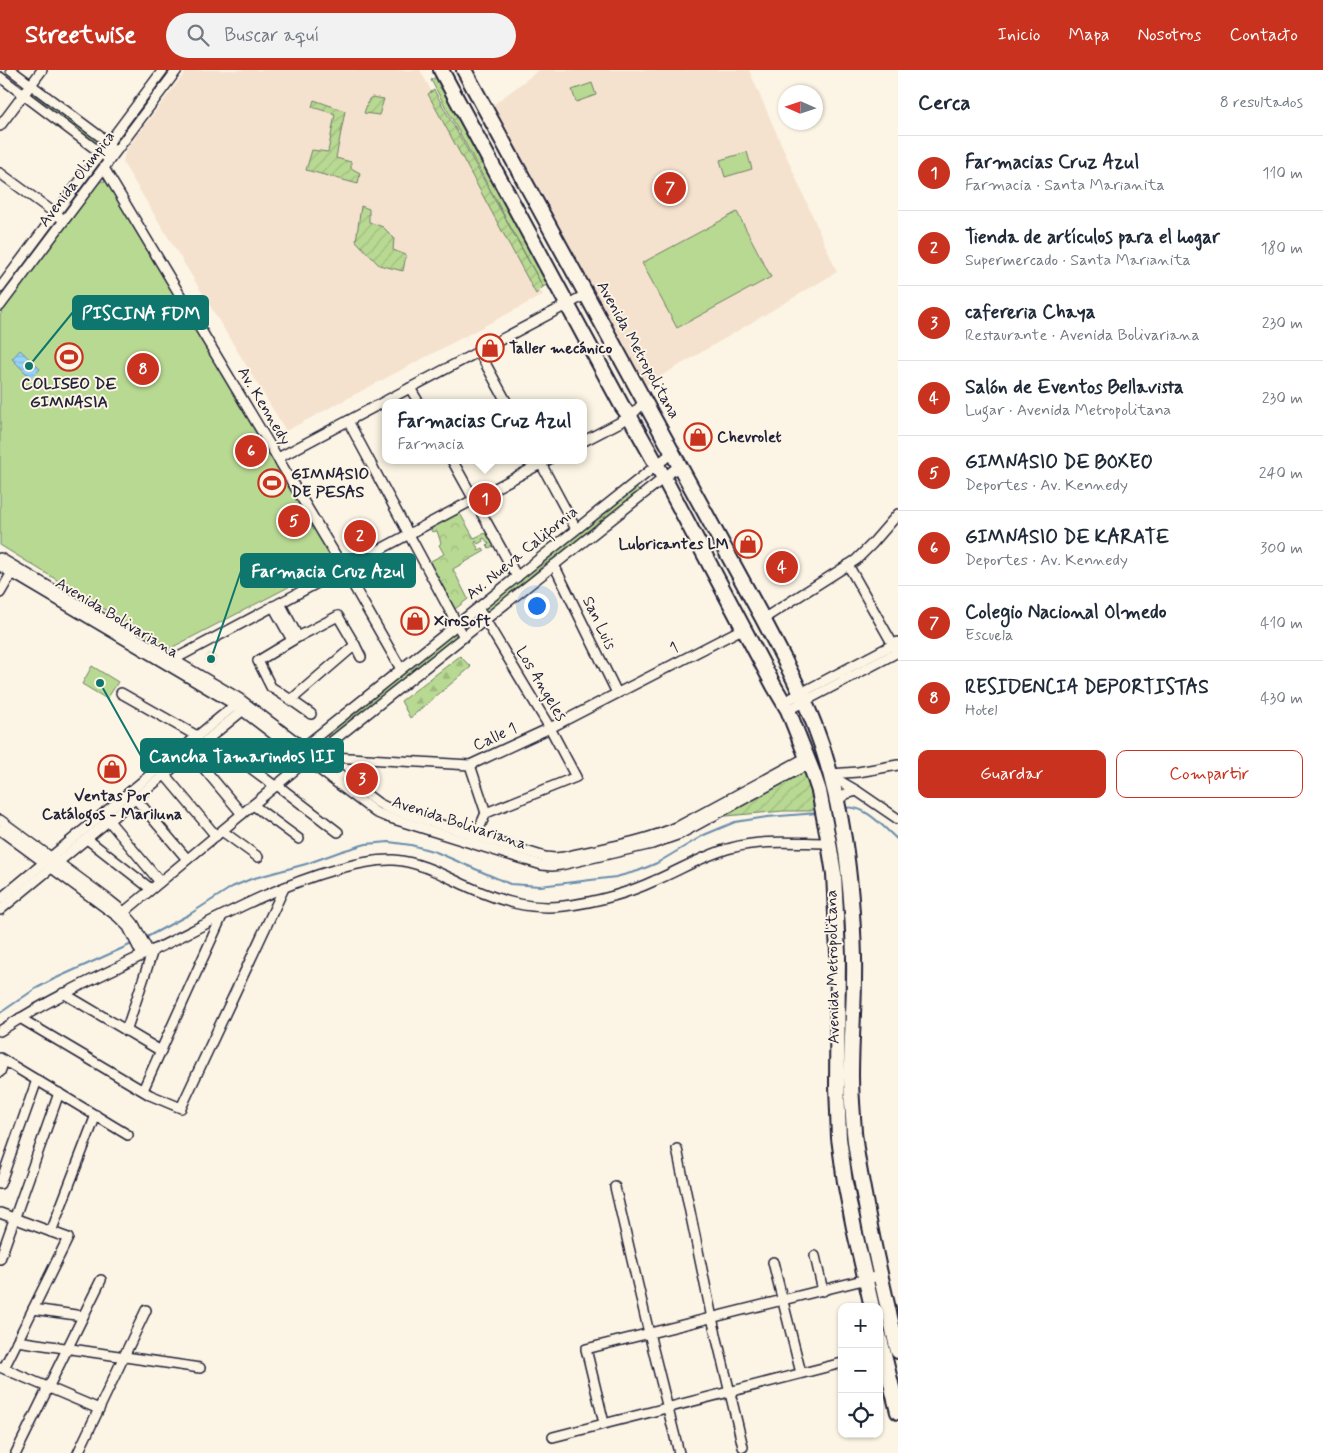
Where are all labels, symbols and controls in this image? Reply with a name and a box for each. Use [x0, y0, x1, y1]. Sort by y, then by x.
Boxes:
search box [166, 13, 516, 58]
text: Streetwise [25, 20, 136, 51]
icon: search [184, 21, 212, 49]
text: Buscar aquí [224, 23, 320, 48]
text: Inicio [998, 23, 1040, 47]
text: Mapa [1068, 23, 1109, 47]
text: Nosotros [1137, 23, 1202, 47]
text: Contacto [1230, 23, 1298, 47]
north arrow [778, 85, 823, 130]
text: Cerca [918, 89, 971, 117]
text: 8 resultados [1220, 92, 1303, 113]
street label: Avenida Olimpica [34, 126, 120, 231]
text: Farmacias Cruz Azul [965, 150, 1139, 175]
text: 1 [930, 163, 938, 184]
text: 110 m [1262, 163, 1303, 184]
pin: 7 [654, 169, 686, 207]
text: Farmacia · Santa Marianita [965, 175, 1165, 196]
text: Tienda de artículos para el hogar [965, 225, 1220, 250]
text: 2 [930, 238, 938, 259]
text: 180 m [1260, 238, 1303, 259]
text: Supermercado · Santa Marianita [965, 250, 1191, 271]
street label: Avenida Metropolitana [591, 277, 685, 423]
callout: PISCINA FDM [73, 296, 208, 329]
text: cafereria Chaya [965, 300, 1096, 325]
text: PISCINA FDM [82, 302, 200, 326]
text: 3 [930, 313, 938, 334]
text: 230 m [1262, 313, 1303, 334]
text: Restaurante · Avenida Bolivariana [965, 325, 1200, 346]
shop icon: Taller mecánico [475, 333, 505, 363]
place label: Taller mecánico [509, 338, 613, 359]
sports icon: COLISEO DE GIMNASIA [54, 342, 84, 372]
pin: 8 [127, 350, 159, 388]
street label: Av. Kennedy [232, 363, 296, 449]
place label: COLISEO DE GIMNASIA [21, 374, 117, 413]
text: Salón de Eventos Bellavista [965, 375, 1184, 400]
text: 4 [929, 388, 939, 409]
text: 230 m [1262, 388, 1303, 409]
popup [382, 399, 587, 464]
text: Lugar · Avenida Metropolitana [965, 400, 1171, 421]
text: Farmacias Cruz Azul [397, 409, 572, 434]
shop icon: Chevrolet [683, 422, 713, 452]
place label: Chevrolet [717, 427, 782, 448]
pin: 6 [235, 432, 267, 470]
text: Farmacia [397, 434, 464, 455]
text: GIMNASIO DE BOXEO [965, 450, 1153, 475]
text: 5 [929, 463, 939, 484]
text: 240 m [1259, 463, 1303, 484]
place label: GIMNASIO DE PESAS [291, 464, 370, 503]
sports icon: GIMNASIO DE PESAS [257, 468, 287, 498]
text: Deportes · Av. Kennedy [965, 475, 1128, 496]
pin: 1 [469, 480, 501, 518]
street label: Av. Nueva California [462, 501, 584, 606]
pin: 5 [278, 502, 310, 540]
pin: 2 [344, 517, 376, 555]
text: GIMNASIO DE KARATE [965, 525, 1169, 550]
shop icon: Lubricantes LM [733, 529, 763, 559]
place label: Lubricantes LM [619, 534, 729, 555]
text: 6 [930, 538, 938, 559]
text: 300 m [1260, 538, 1303, 559]
pin: 4 [766, 548, 798, 586]
text: Deportes · Av. Kennedy [965, 550, 1128, 571]
callout: Farmacia Cruz Azul [241, 554, 415, 587]
text: Farmacia Cruz Azul [251, 560, 405, 584]
street label: Avenida Bolivariana [51, 573, 183, 663]
your location [524, 593, 550, 619]
street label: San Luis [577, 593, 621, 653]
text: Colegio Nacional Olmedo [965, 600, 1167, 625]
shop icon: XiroSoft [400, 606, 430, 636]
place label: XiroSoft [434, 611, 491, 632]
text: 7 [929, 613, 939, 634]
text: 410 m [1260, 613, 1303, 634]
text: Escuela [965, 625, 1013, 646]
street label: 1 [666, 637, 682, 659]
street label: Los Angeles [511, 643, 571, 725]
text: RESIDENCIA DEPORTISTAS [965, 675, 1209, 700]
text: 8 [929, 688, 939, 709]
text: 430 m [1260, 688, 1303, 709]
text: Hotel [965, 700, 998, 721]
street label: Calle 1 [470, 718, 520, 756]
callout: Cancha Tamarindos III [141, 739, 343, 772]
text: Cancha Tamarindos III [149, 745, 336, 769]
button: Guardar [918, 750, 1106, 798]
button: Compartir [1116, 750, 1303, 798]
shop icon: Ventas Por Catálogos - Mariluna [97, 754, 127, 784]
pin: 3 [346, 760, 378, 798]
place label: Ventas Por Catálogos - Mariluna [42, 786, 182, 827]
street label: Avenida Bolivariana [389, 791, 529, 855]
street label: Avenida Metropolitana [821, 889, 845, 1044]
map controls [838, 1303, 883, 1438]
button: + [838, 1303, 883, 1348]
button: − [838, 1348, 883, 1393]
button: locate [838, 1393, 883, 1438]

